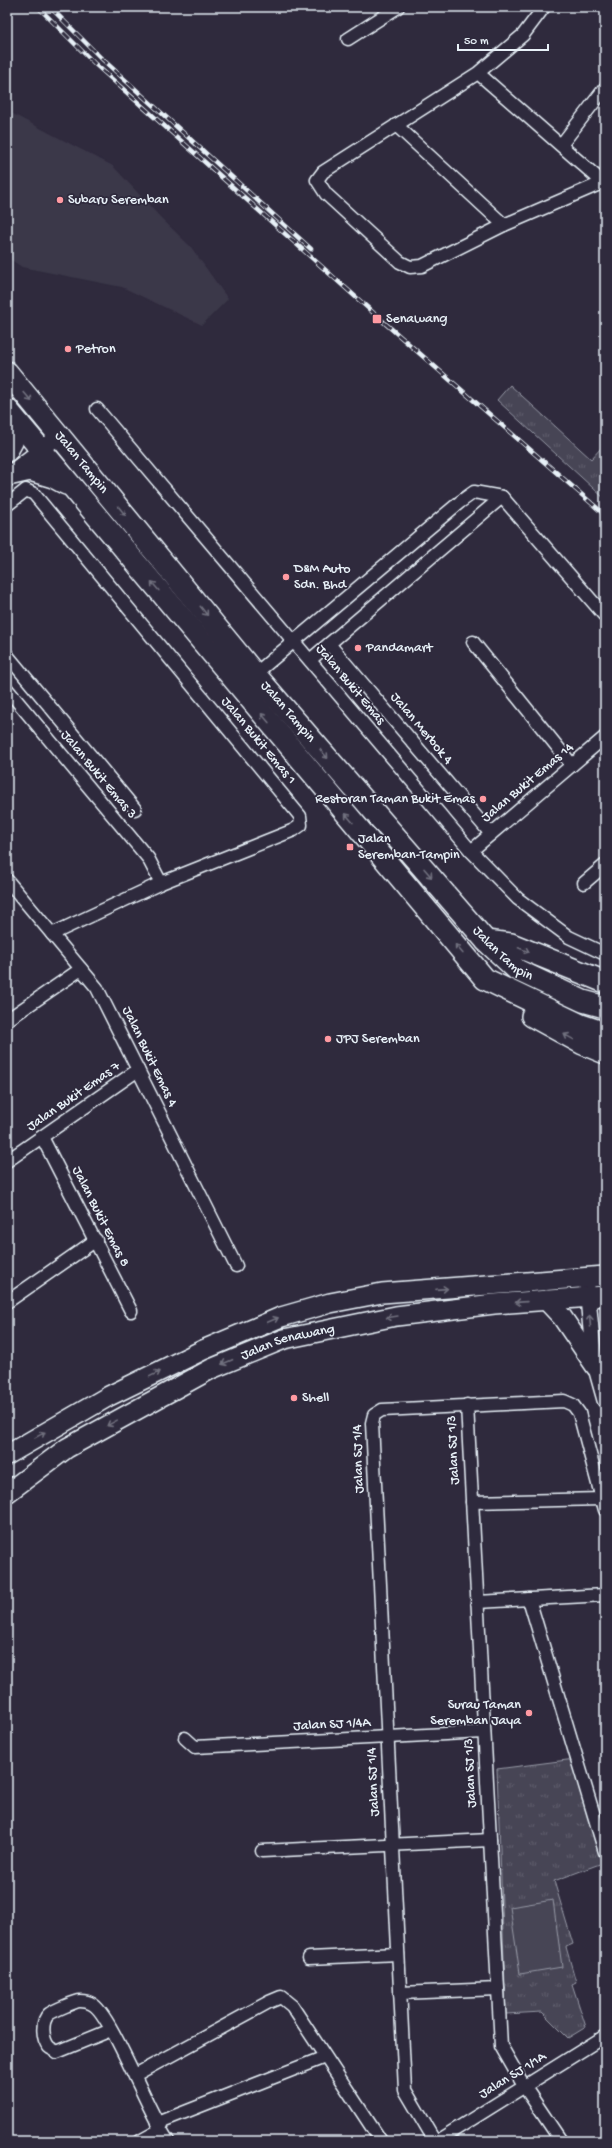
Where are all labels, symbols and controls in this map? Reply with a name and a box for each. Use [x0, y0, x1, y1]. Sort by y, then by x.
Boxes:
scale bar [458, 26, 548, 52]
text: 50 m [464, 35, 489, 49]
place label: Subaru Seremban [68, 192, 169, 209]
marker: Subaru Seremban [55, 195, 65, 205]
place label: Senawang [386, 311, 447, 328]
marker: Senawang [371, 313, 383, 325]
place label: Petron [75, 341, 116, 358]
marker: Petron [63, 344, 73, 354]
one-way arrow [24, 391, 33, 402]
street label: Jalan Tampin [51, 428, 112, 497]
one-way arrow [118, 505, 127, 516]
place label: D&M Auto Sdn. Bhd [293, 561, 350, 594]
marker: D&M Auto Sdn. Bhd [281, 572, 291, 582]
one-way arrow [150, 581, 159, 592]
one-way arrow [200, 606, 209, 617]
place label: Pandamart [365, 640, 434, 657]
street label: Jalan Bukit Emas [311, 641, 389, 729]
marker: Pandamart [353, 643, 363, 653]
street label: Jalan Tampin [257, 678, 319, 746]
street label: Jalan Merbok 4 [386, 690, 456, 769]
street label: Jalan Bukit Emas 1 [217, 694, 299, 788]
one-way arrow [261, 713, 270, 724]
street label: Jalan Bukit Emas 3 [56, 727, 140, 823]
street label: Jalan Bukit Emas 14 [478, 739, 578, 827]
one-way arrow [320, 748, 329, 759]
place label: Restoran Taman Bukit Emas [315, 791, 476, 808]
marker: Restoran Taman Bukit Emas [478, 794, 488, 804]
one-way arrow [344, 812, 353, 823]
place label: Jalan Seremban-Tampin [358, 831, 460, 864]
marker: Jalan Seremban-Tampin [345, 842, 355, 852]
one-way arrow [423, 868, 432, 878]
street label: Jalan Tampin [469, 923, 536, 985]
one-way arrow [455, 944, 464, 955]
one-way arrow [517, 947, 529, 954]
street label: Jalan Bukit Emas 4 [117, 1004, 181, 1110]
place label: JPJ Seremban [336, 1031, 420, 1048]
one-way arrow [564, 1033, 576, 1040]
marker: JPJ Seremban [323, 1034, 333, 1044]
street label: Jalan Bukit Emas 7 [24, 1058, 125, 1136]
street label: Jalan Bukit Emas 8 [67, 1164, 133, 1270]
one-way arrow [435, 1285, 448, 1292]
one-way arrow [515, 1298, 528, 1305]
one-way arrow [386, 1313, 399, 1321]
one-way arrow [587, 1315, 594, 1328]
one-way arrow [267, 1316, 279, 1323]
street label: Jalan Senawang [238, 1320, 336, 1364]
one-way arrow [221, 1359, 233, 1367]
one-way arrow [149, 1370, 161, 1377]
place label: Shell [302, 1390, 329, 1407]
marker: Shell [289, 1393, 299, 1403]
street label: Jalan SJ 1/3 [444, 1415, 464, 1485]
one-way arrow [107, 1420, 119, 1428]
street label: Jalan SJ 1/4 [349, 1424, 369, 1494]
one-way arrow [34, 1431, 46, 1438]
place label: Surau Taman Seremban Jaya [430, 1697, 522, 1730]
marker: Surau Taman Seremban Jaya [524, 1708, 534, 1718]
street label: Jalan SJ 1/4A [293, 1714, 372, 1736]
street label: Jalan SJ 1/3 [461, 1738, 481, 1808]
street label: Jalan SJ 1/4 [364, 1747, 384, 1817]
street label: Jalan SJ 1/1A [476, 2048, 550, 2103]

